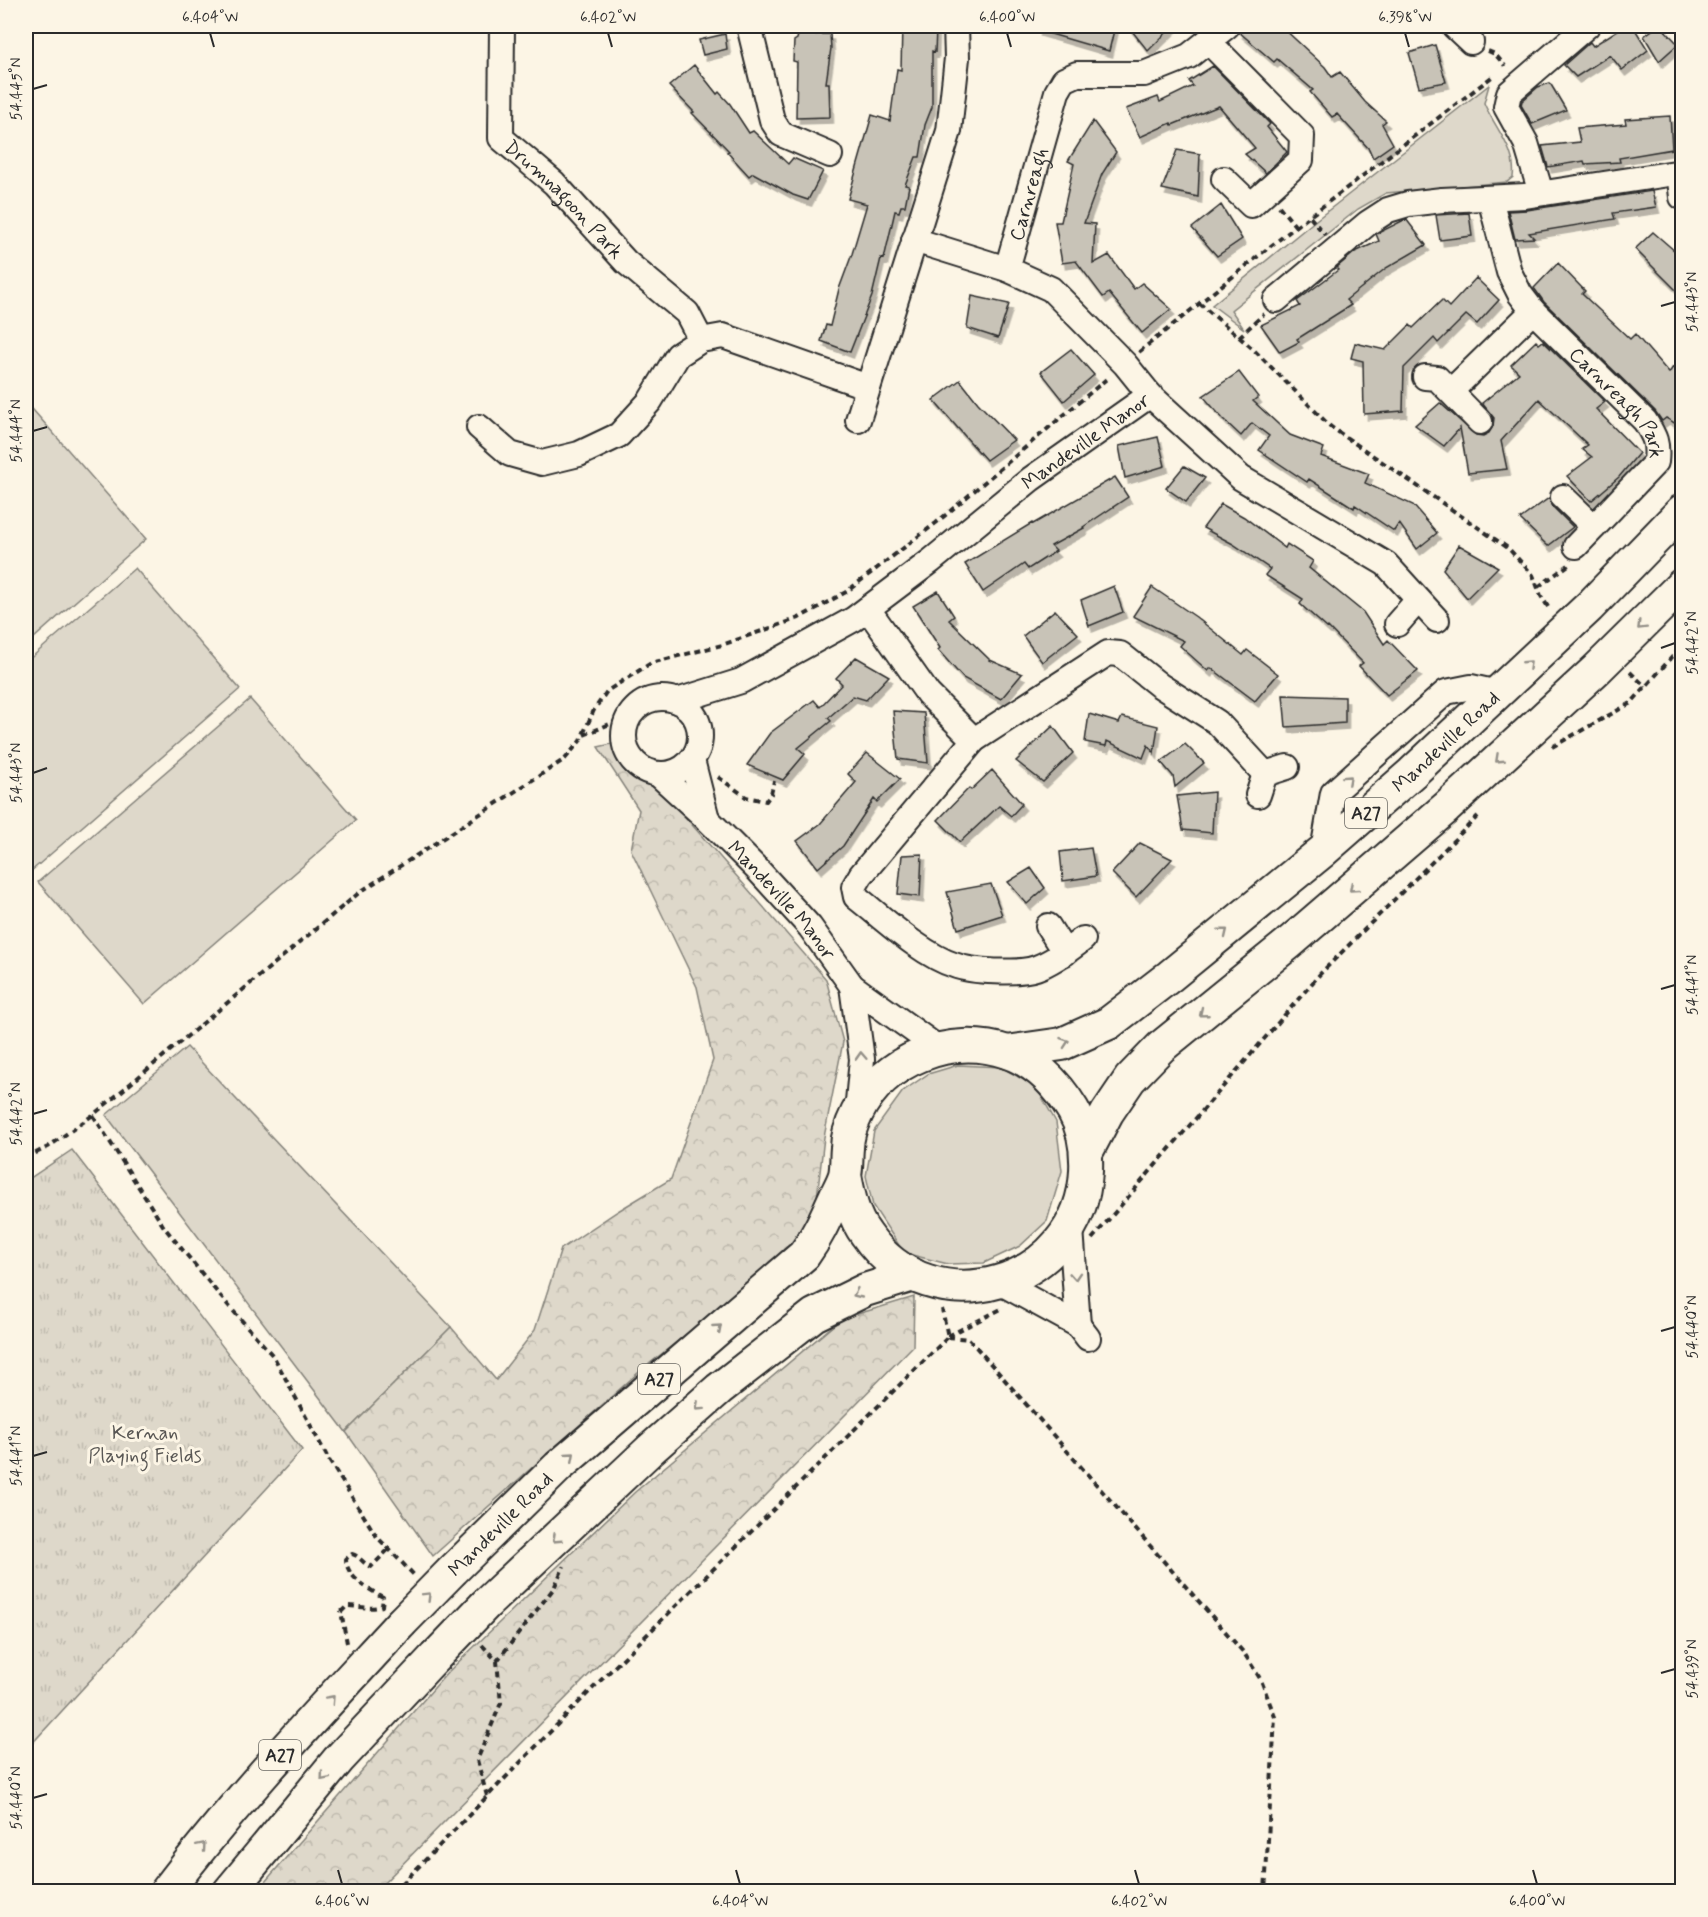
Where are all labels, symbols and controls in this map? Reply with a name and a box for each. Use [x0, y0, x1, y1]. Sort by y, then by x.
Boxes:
text: 6.404°W [182, 8, 238, 28]
text: 6.402°W [580, 8, 636, 28]
text: 6.400°W [979, 8, 1035, 28]
text: 6.398°W [1378, 8, 1432, 28]
text: 54.445°N [7, 58, 27, 120]
street label: Drumnagoon Park [498, 134, 629, 265]
street label: Carnreagh [1004, 145, 1056, 244]
text: 54.443°N [1683, 272, 1703, 332]
street label: Carnreagh Park [1562, 342, 1669, 459]
street label: Mandeville Manor [1016, 387, 1156, 497]
text: 54.444°N [7, 399, 27, 463]
text: 54.442°N [1683, 611, 1703, 675]
one-way arrow [1637, 618, 1648, 629]
one-way arrow [1521, 661, 1532, 672]
street label: Mandeville Road [1387, 685, 1506, 800]
text: 54.443°N [7, 743, 27, 803]
one-way arrow [1495, 752, 1505, 763]
one-way arrow [1341, 775, 1352, 786]
road number: A27 [1345, 798, 1387, 828]
street label: Mandeville Manor [721, 835, 842, 966]
one-way arrow [1348, 881, 1359, 892]
one-way arrow [1217, 928, 1228, 939]
text: 54.441°N [1683, 955, 1703, 1015]
one-way arrow [1199, 1006, 1210, 1017]
one-way arrow [1059, 1036, 1069, 1049]
one-way arrow [854, 1051, 867, 1060]
text: 54.442°N [7, 1082, 27, 1146]
one-way arrow [1068, 1272, 1081, 1281]
one-way arrow [853, 1286, 864, 1298]
text: 54.440°N [1683, 1295, 1703, 1359]
one-way arrow [711, 1325, 722, 1336]
road number: A27 [638, 1364, 680, 1394]
one-way arrow [695, 1400, 706, 1411]
park label: Kernan Playing Fields [88, 1420, 202, 1472]
text: 54.441°N [7, 1426, 27, 1486]
one-way arrow [564, 1452, 575, 1463]
street label: Mandeville Road [443, 1467, 560, 1584]
one-way arrow [552, 1531, 563, 1542]
one-way arrow [420, 1593, 431, 1603]
text: 54.439°N [1683, 1639, 1703, 1699]
one-way arrow [324, 1696, 335, 1706]
road number: A27 [259, 1740, 301, 1770]
text: 54.440°N [7, 1766, 27, 1830]
one-way arrow [321, 1770, 332, 1781]
one-way arrow [195, 1842, 206, 1853]
text: 6.406°W [315, 1892, 369, 1912]
text: 6.404°W [712, 1892, 768, 1912]
text: 6.402°W [1111, 1892, 1167, 1912]
text: 6.400°W [1509, 1892, 1565, 1912]

